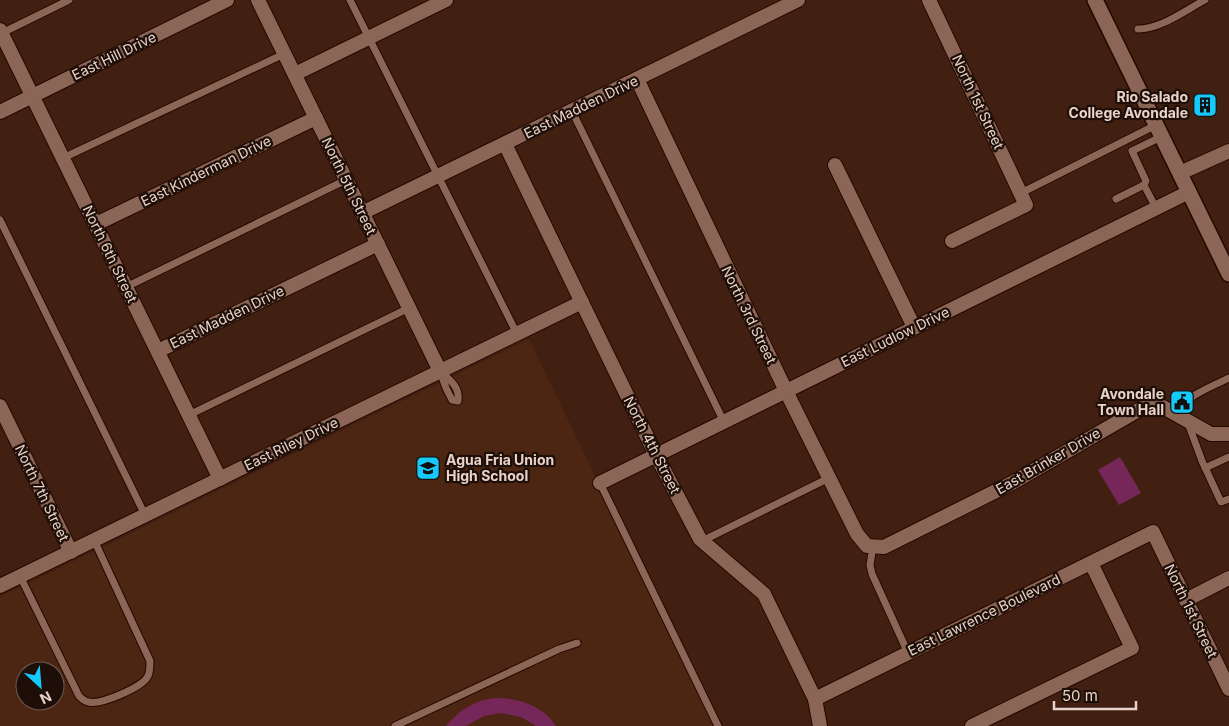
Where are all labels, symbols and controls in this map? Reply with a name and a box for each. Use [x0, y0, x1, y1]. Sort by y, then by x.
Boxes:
street label: East Hill Drive [69, 28, 159, 83]
street label: North 1st Street [949, 52, 1008, 152]
street label: East Madden Drive [521, 72, 641, 142]
place label: Rio Salado College Avondale [1069, 88, 1188, 121]
building icon: Rio Salado College Avondale [1192, 92, 1218, 118]
street label: East Kinderman Drive [138, 132, 274, 209]
street label: North 5th Street [319, 134, 381, 238]
street label: North 6th Street [80, 202, 142, 306]
street label: North 3rd Street [718, 263, 781, 367]
street label: East Madden Drive [167, 282, 287, 352]
street label: East Ludlow Drive [838, 303, 952, 370]
place label: Avondale Town Hall [1097, 385, 1164, 418]
public building icon: Avondale Town Hall [1169, 389, 1195, 415]
street label: North 4th Street [621, 393, 684, 496]
street label: East Riley Drive [241, 413, 341, 474]
street label: East Brinker Drive [992, 424, 1103, 497]
street label: North 7th Street [12, 442, 73, 544]
place label: Agua Fria Union High School [446, 451, 554, 484]
school or university icon: Agua Fria Union High School [415, 455, 441, 481]
street label: North 1st Street [1161, 561, 1222, 661]
street label: East Lawrence Boulevard [905, 570, 1063, 659]
north arrow [15, 661, 65, 711]
scale bar [1054, 678, 1136, 710]
text: 50 m [1062, 686, 1098, 705]
text: N [37, 688, 54, 708]

